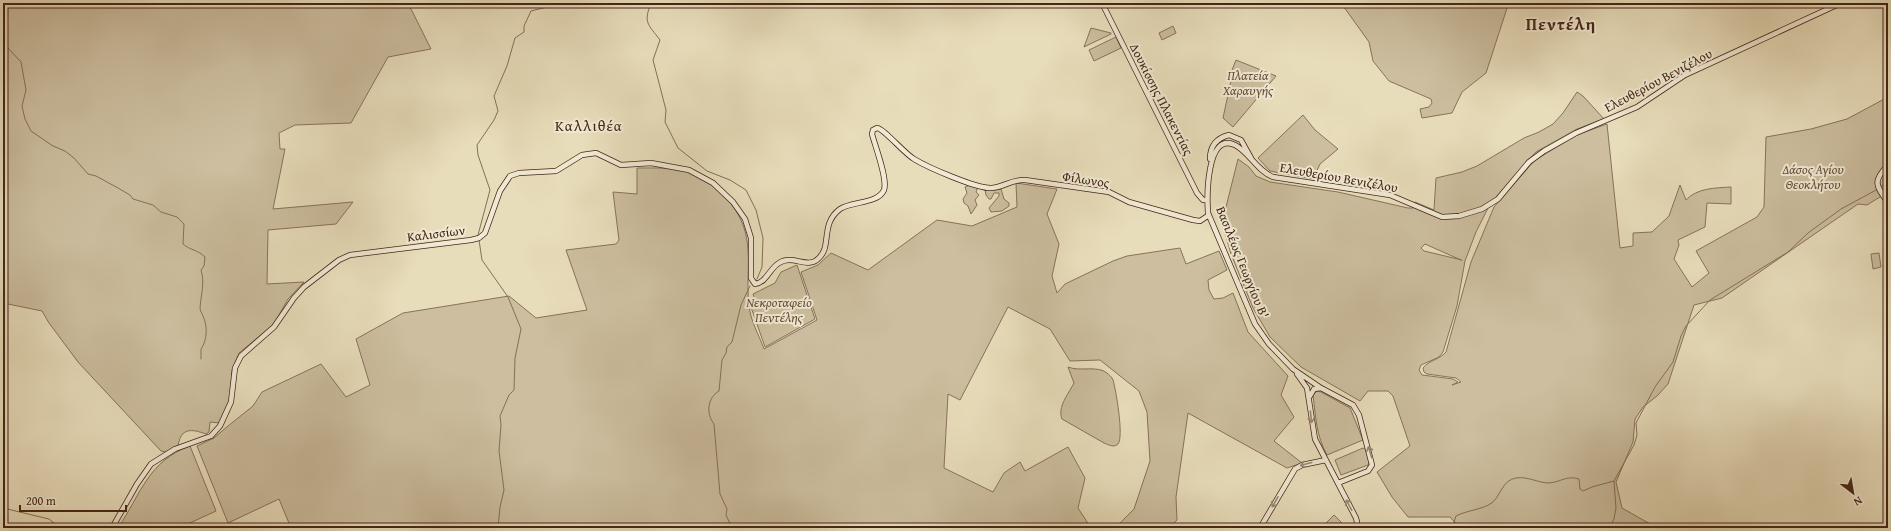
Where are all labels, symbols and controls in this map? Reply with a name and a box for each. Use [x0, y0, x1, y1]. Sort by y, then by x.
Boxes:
district label: Πεντέλη [1526, 11, 1596, 36]
street label: Δουκίσσης Πλακεντίας [1125, 40, 1198, 159]
street label: Ελευθερίου Βενιζέλου [1601, 44, 1716, 117]
park label: Πλατεία Χαραυγής [1222, 66, 1274, 100]
district label: Καλλιθέα [555, 115, 623, 136]
street label: Ελευθερίου Βενιζέλου [1278, 158, 1400, 197]
park label: Δάσος Αγίου Θεοκλήτου [1782, 160, 1844, 194]
street label: Φίλωνος [1061, 166, 1111, 193]
street label: Βασιλέως Γεωργίου Β' [1211, 203, 1274, 321]
street label: Καλισσίων [406, 220, 466, 246]
park label: Νεκροταφείο Πεντέλης [746, 293, 812, 327]
one-way arrow [1308, 410, 1315, 423]
one-way arrow [1366, 445, 1373, 458]
one-way arrow [1300, 461, 1313, 468]
north arrow [1833, 473, 1873, 513]
scale bar [20, 487, 126, 513]
text: 200 m [26, 492, 56, 509]
text: N [1850, 493, 1865, 511]
one-way arrow [1270, 496, 1278, 508]
one-way arrow [1345, 499, 1353, 511]

